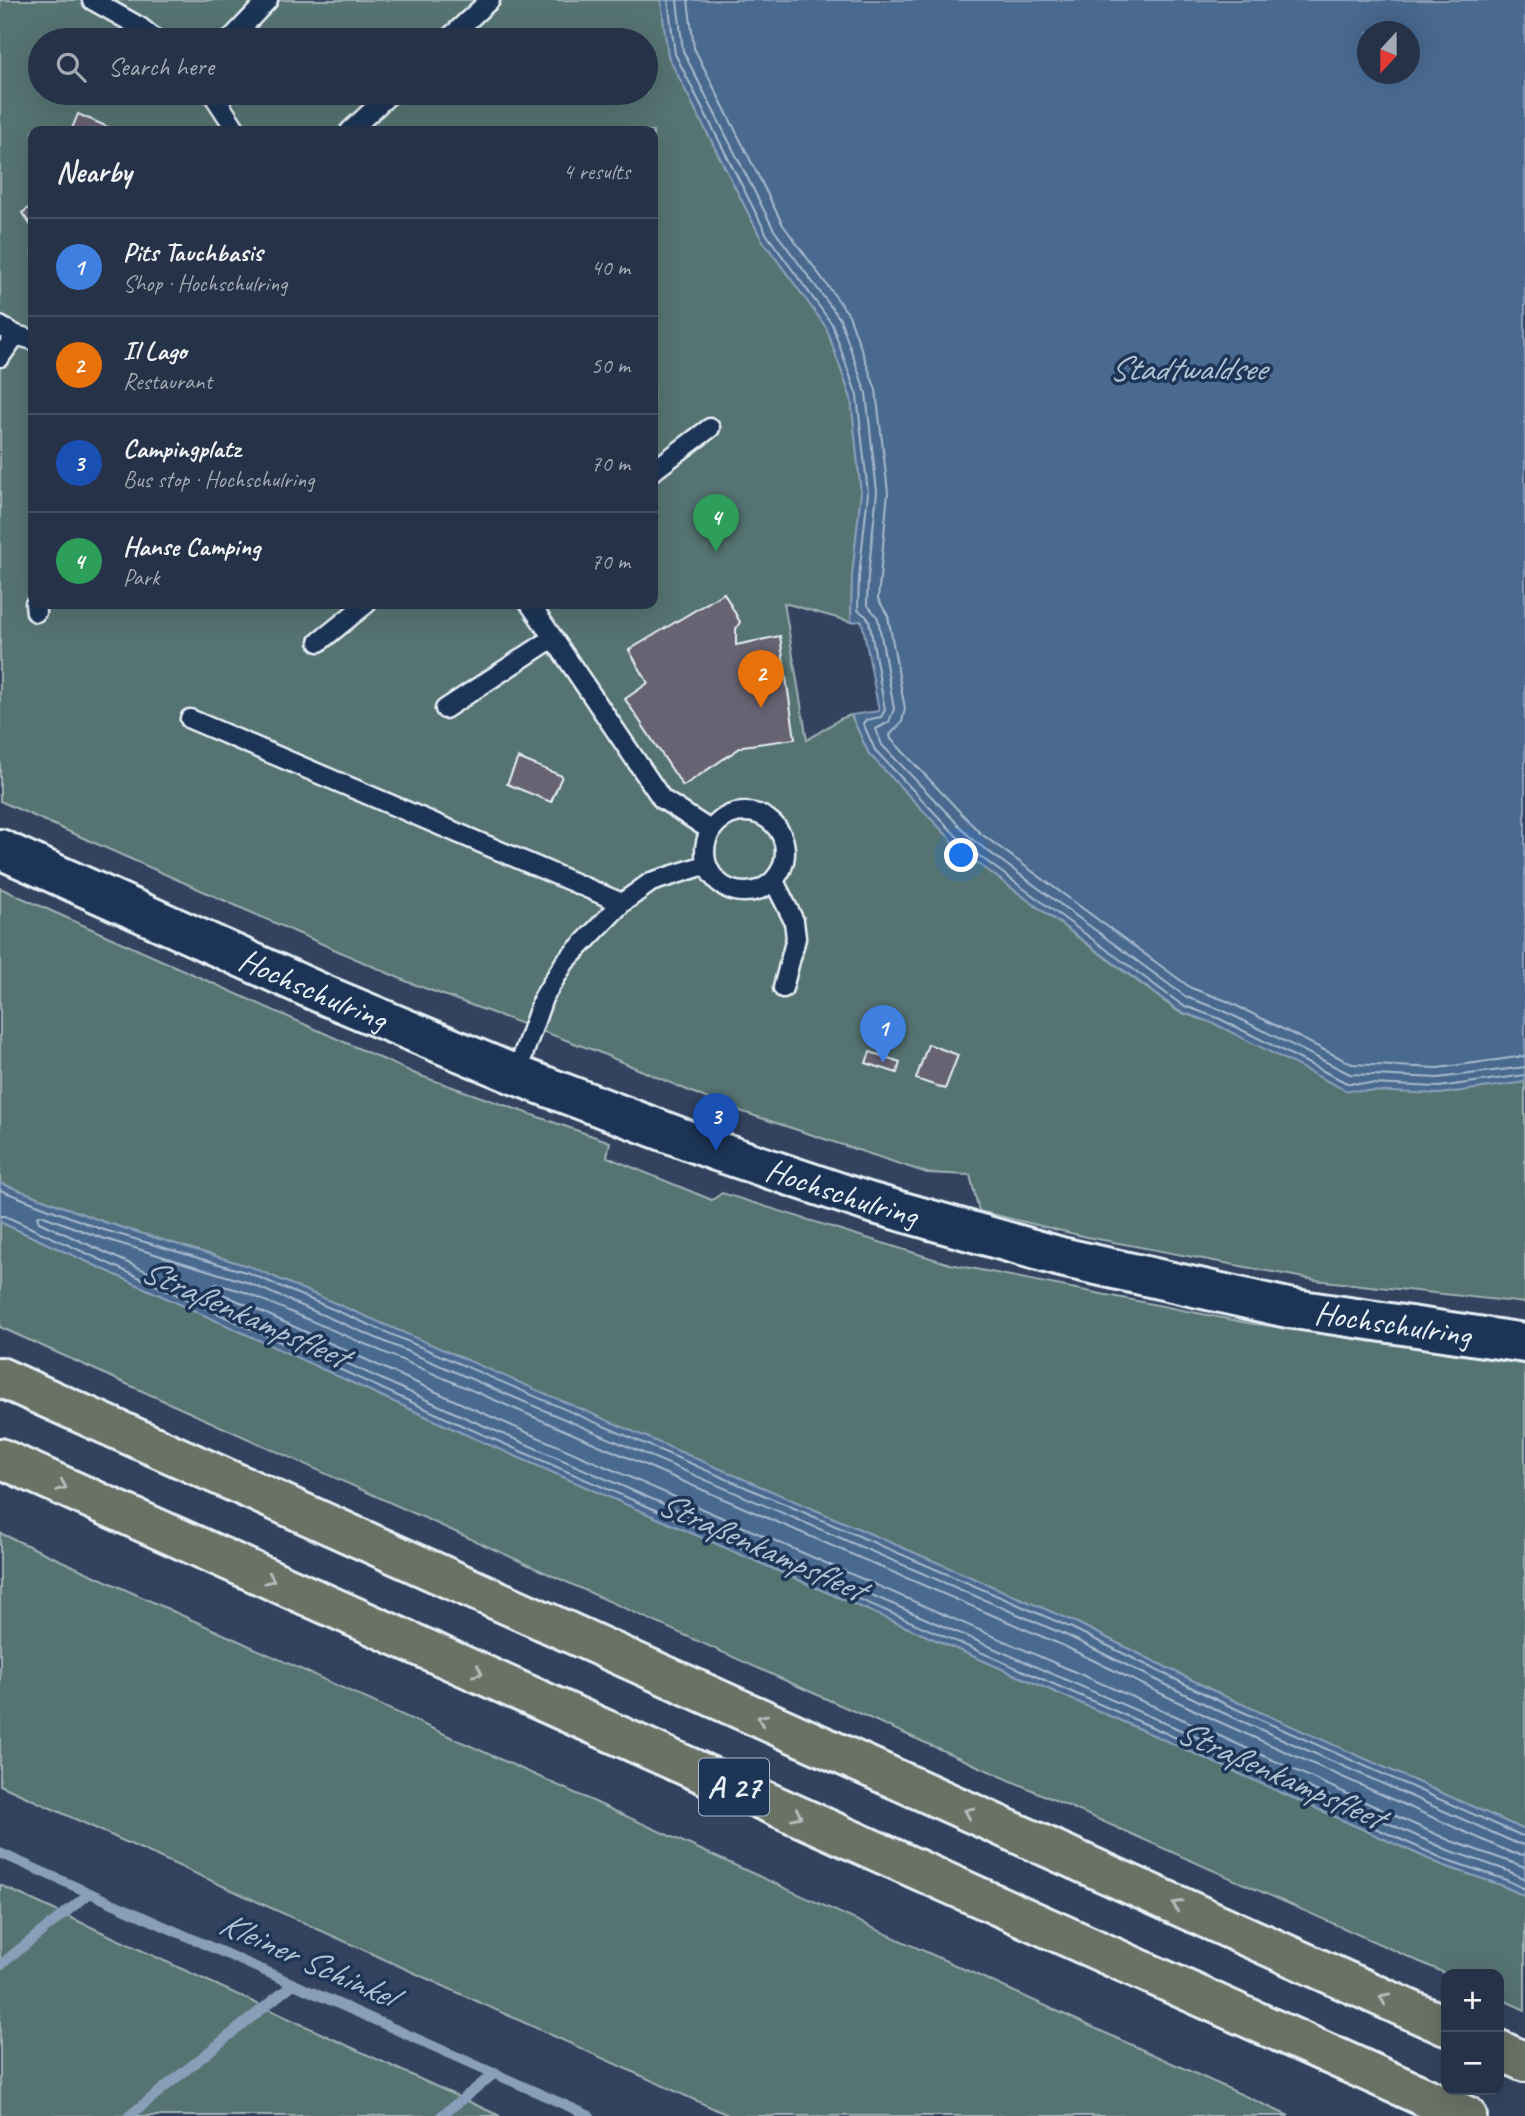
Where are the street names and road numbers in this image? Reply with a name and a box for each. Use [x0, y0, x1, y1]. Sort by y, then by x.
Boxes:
street label: Hochschulring [232, 938, 395, 1041]
street label: Hochschulring [761, 1148, 925, 1237]
street label: Hochschulring [1312, 1291, 1476, 1356]
road number: A 27 [699, 1758, 769, 1815]

